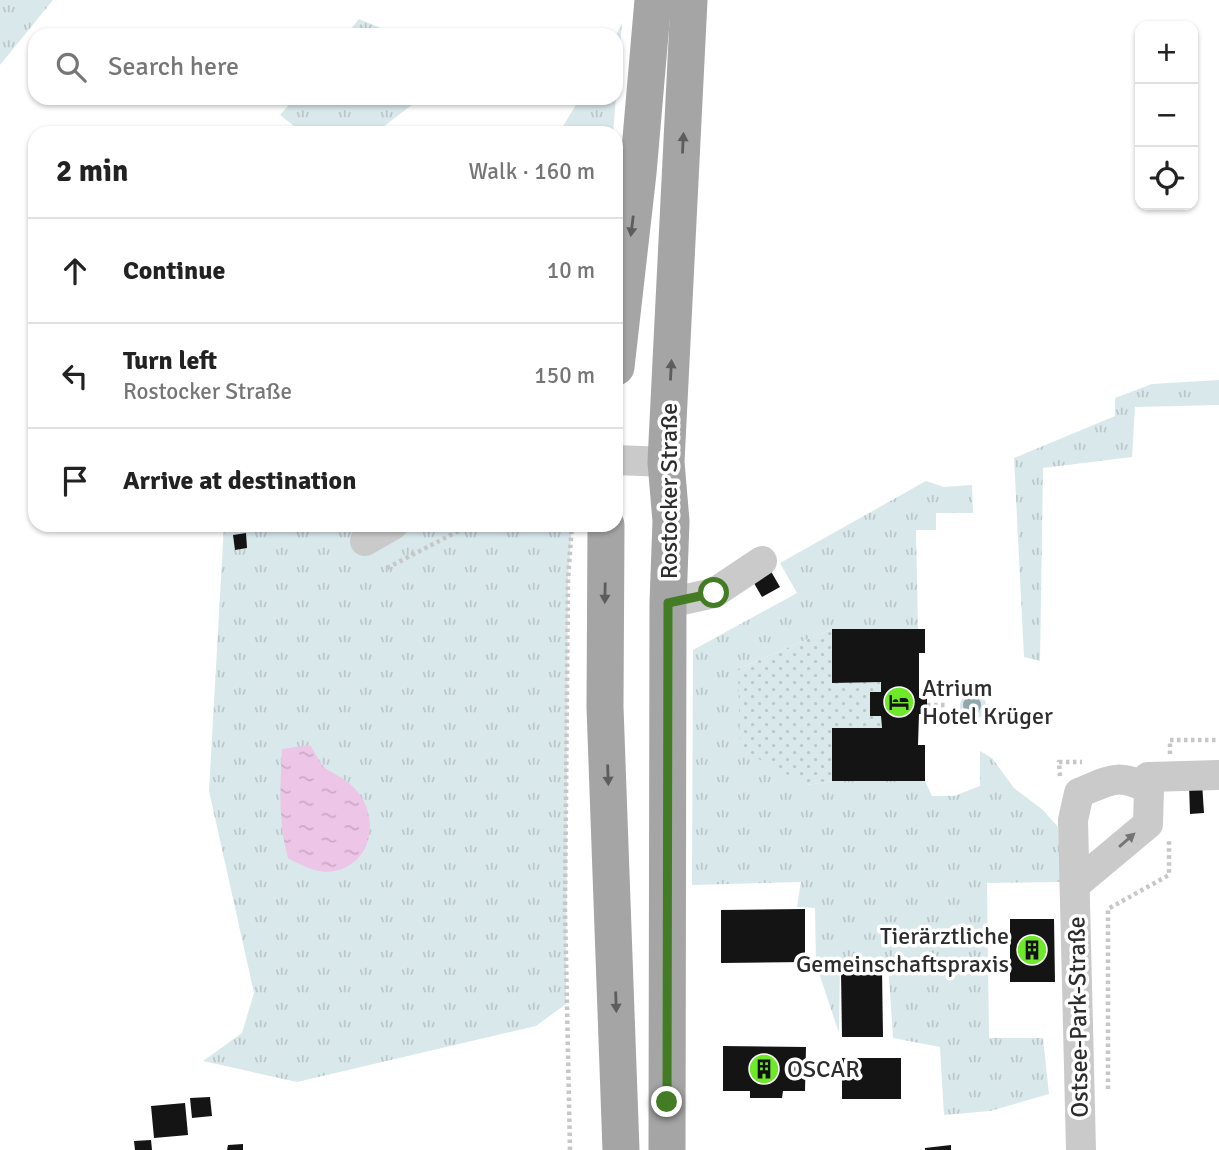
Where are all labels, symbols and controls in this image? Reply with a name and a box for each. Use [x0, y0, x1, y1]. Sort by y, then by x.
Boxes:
map controls [1135, 21, 1198, 210]
button: + [1135, 21, 1198, 84]
search box [28, 28, 623, 105]
icon: search [52, 48, 90, 86]
text: Search here [108, 51, 239, 83]
button: − [1135, 84, 1198, 147]
one-way arrow [678, 131, 689, 153]
button: locate [1135, 147, 1198, 210]
text: 2 min [56, 153, 128, 190]
text: Walk · 160 m [469, 157, 595, 186]
one-way arrow [626, 215, 637, 237]
icon: ahead [56, 252, 94, 290]
text: Continue [123, 255, 225, 287]
text: 10 m [547, 256, 595, 285]
text: Turn left [123, 345, 217, 377]
icon: left [56, 357, 94, 395]
one-way arrow [666, 359, 677, 381]
text: 150 m [534, 361, 595, 390]
text: Rostocker Straße [123, 377, 292, 406]
street label: Rostocker Straße [654, 403, 684, 579]
icon: arrive [56, 462, 94, 500]
text: Arrive at destination [123, 465, 356, 497]
route start [698, 577, 729, 608]
one-way arrow [599, 582, 611, 604]
place label: Atrium Hotel Krüger [922, 673, 1053, 731]
hotel icon: Atrium Hotel Krüger [882, 685, 916, 719]
one-way arrow [602, 764, 613, 786]
one-way arrow [1118, 832, 1136, 848]
street label: Ostsee-Park-Straße [1061, 916, 1095, 1118]
place label: Tierärztliche Gemeinschaftspraxis [796, 921, 1009, 979]
building icon: Tierärztliche Gemeinschaftspraxis [1015, 933, 1049, 967]
one-way arrow [611, 992, 622, 1014]
building icon: OSCAR [747, 1052, 781, 1086]
place label: OSCAR [787, 1054, 860, 1084]
route end [651, 1086, 682, 1117]

